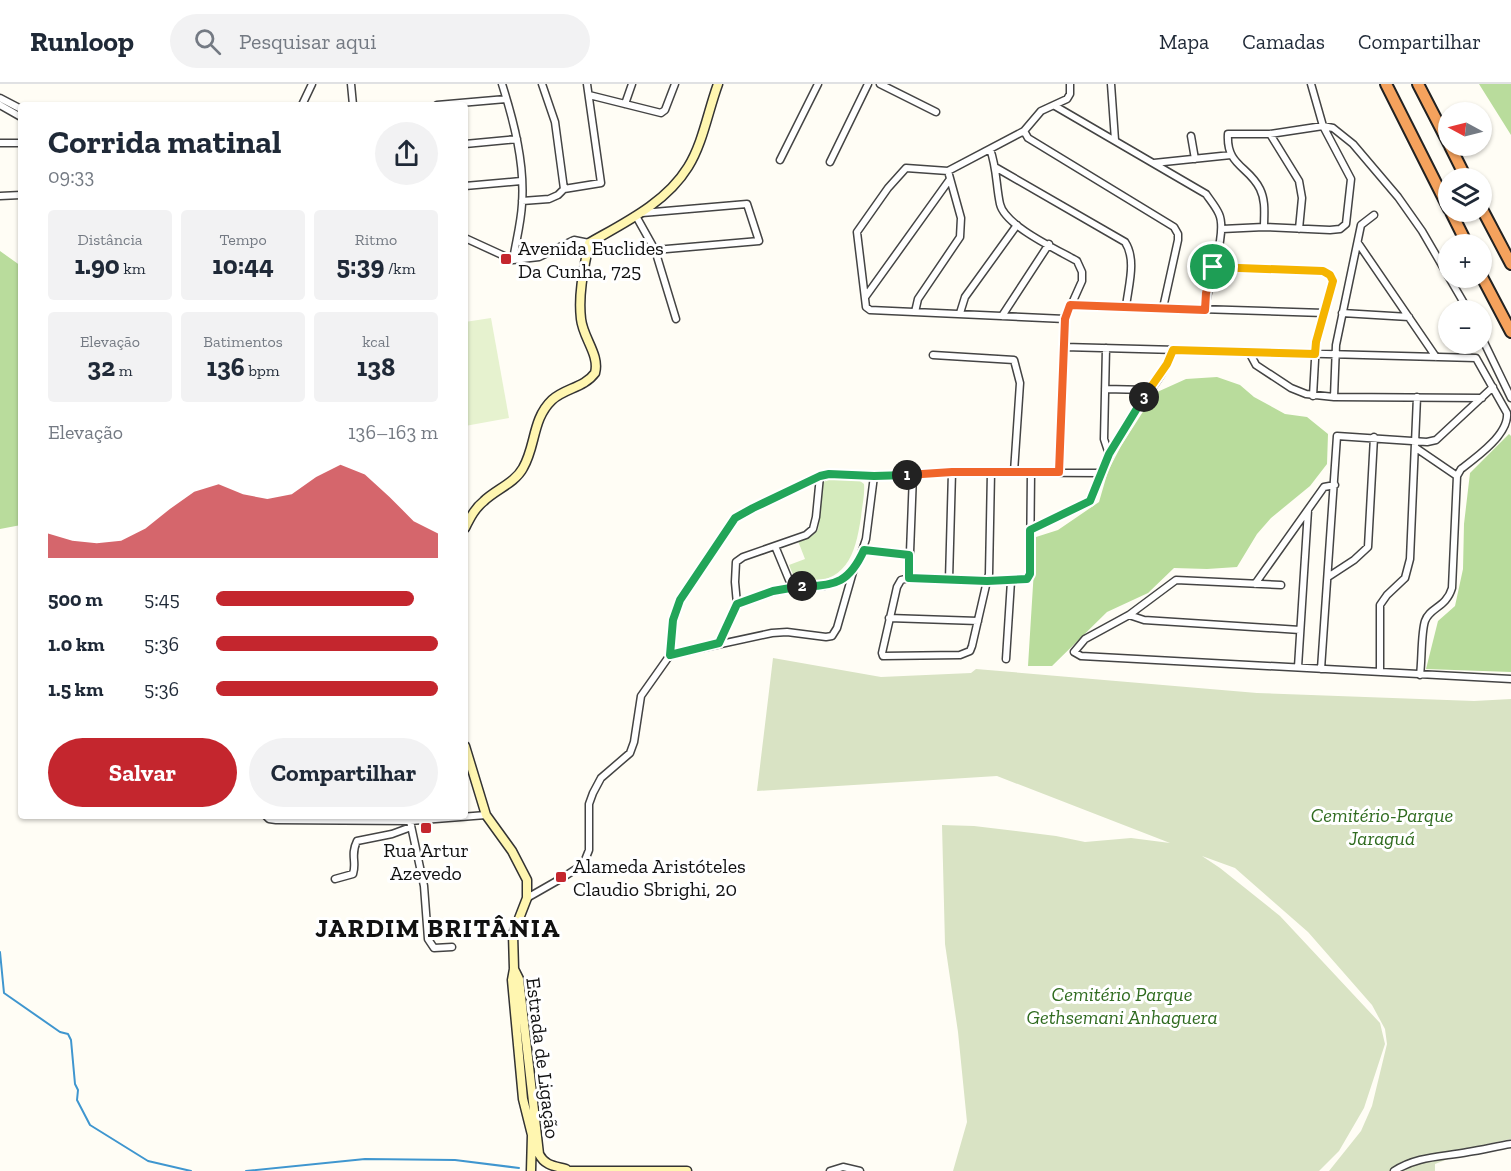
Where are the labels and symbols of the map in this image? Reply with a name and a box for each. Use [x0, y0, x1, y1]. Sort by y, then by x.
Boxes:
north arrow [1438, 102, 1492, 156]
place label: Avenida Euclides Da Cunha, 725 [518, 236, 664, 283]
pin [1187, 241, 1238, 292]
marker: Avenida Euclides Da Cunha, 725 [499, 252, 513, 266]
pin: 3 [1129, 382, 1159, 412]
pin: 1 [892, 460, 922, 490]
pin: 2 [787, 571, 817, 601]
park label: Cemitério-Parque Jaraguá [1311, 803, 1453, 850]
marker: Rua Artur Azevedo [419, 821, 433, 835]
place label: Rua Artur Azevedo [383, 838, 469, 885]
place label: Alameda Aristóteles Claudio Sbrighi, 20 [573, 854, 746, 901]
marker: Alameda Aristóteles Claudio Sbrighi, 20 [554, 870, 568, 884]
district label: JARDIM BRITÂNIA [315, 912, 561, 944]
street label: Estrada de Ligação [521, 976, 565, 1140]
park label: Cemitério Parque Gethsemani Anhaguera [1026, 982, 1218, 1029]

